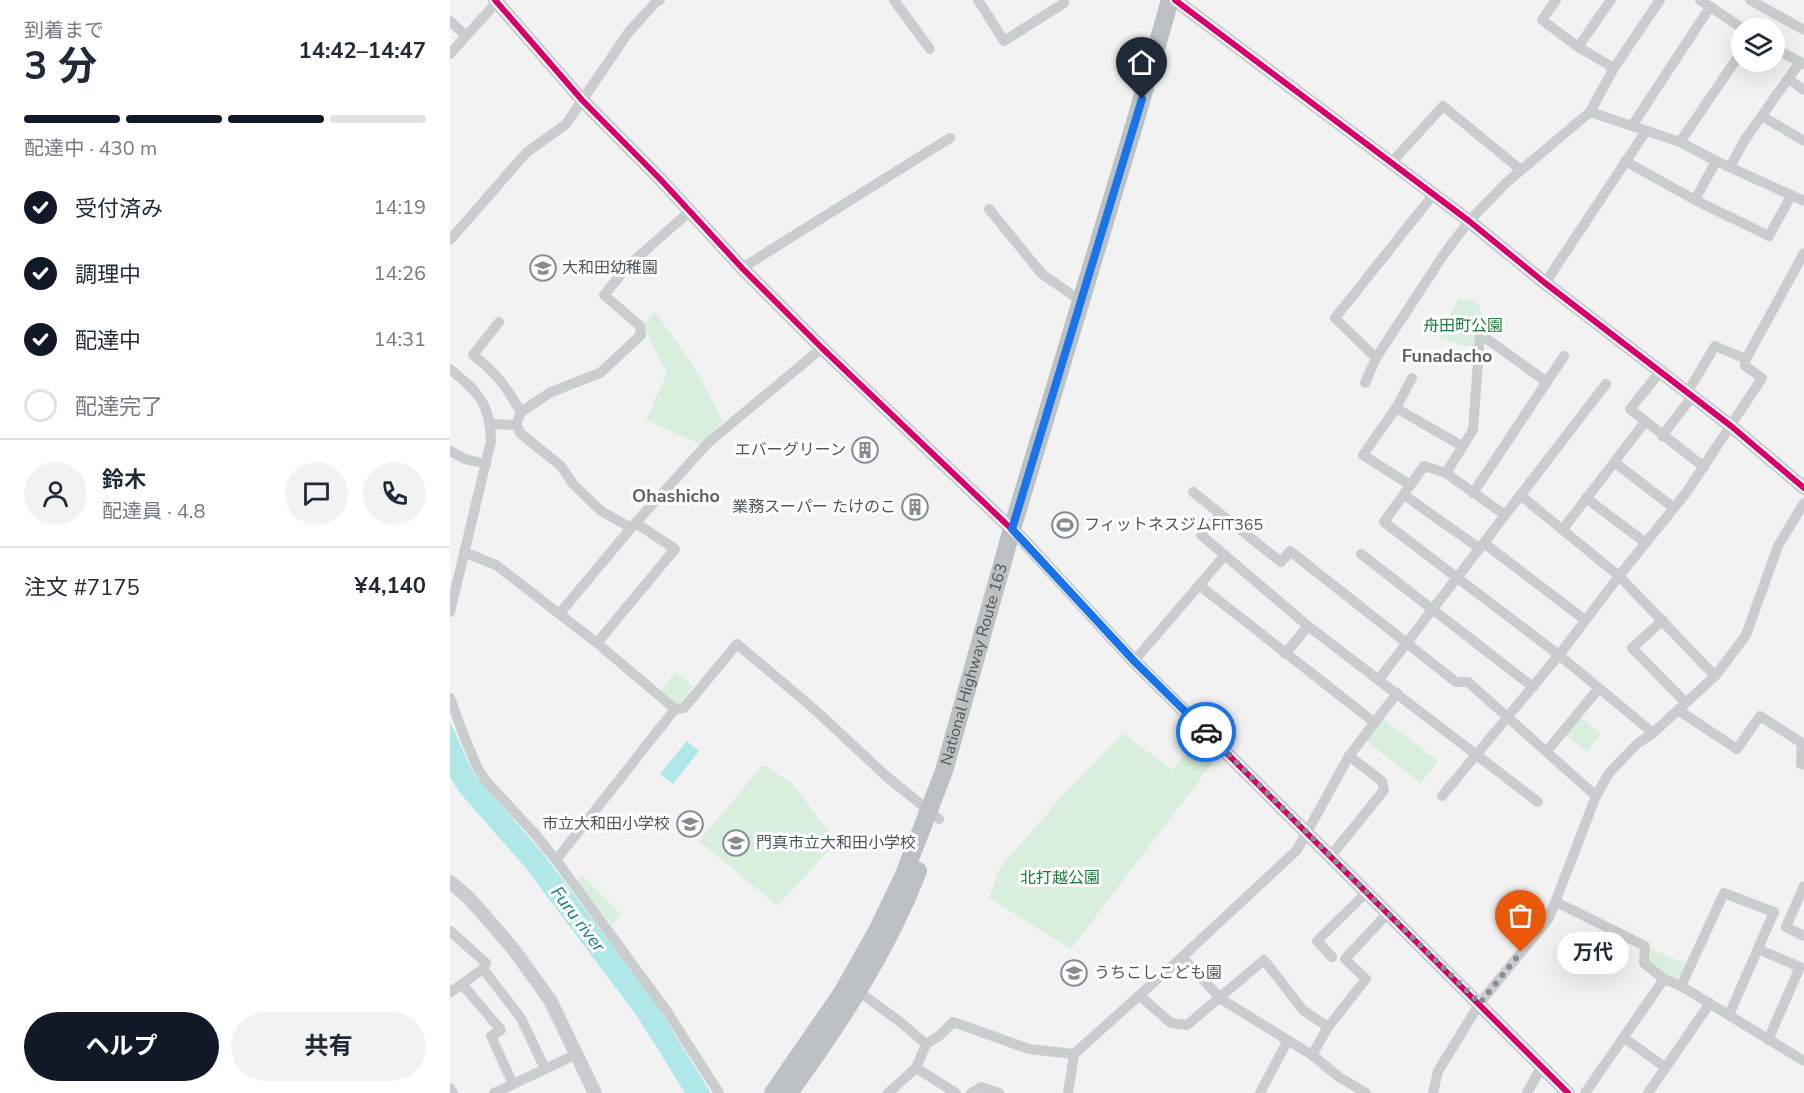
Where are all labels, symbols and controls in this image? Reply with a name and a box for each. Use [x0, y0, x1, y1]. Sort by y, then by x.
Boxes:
text: 到着まで [24, 17, 104, 44]
map controls [1731, 18, 1785, 72]
button: layers [1731, 18, 1785, 72]
text: 14:42–14:47 [298, 36, 426, 66]
pin [1116, 37, 1167, 99]
text: 3 分 [24, 40, 97, 93]
icon: home [1125, 46, 1158, 79]
text: 配達中 · 430 m [24, 135, 157, 162]
icon: check [24, 191, 57, 224]
text: 受付済み [75, 194, 163, 224]
text: 14:19 [373, 194, 426, 221]
school or university icon: 大和田幼稚園 [528, 253, 558, 283]
icon: check [24, 257, 57, 290]
place label: 大和田幼稚園 [562, 257, 658, 279]
text: 調理中 [75, 260, 141, 290]
text: 14:26 [373, 260, 426, 287]
park label: 舟田町公園 [1423, 315, 1503, 337]
icon: check [24, 323, 57, 356]
text: 配達中 [75, 326, 141, 356]
text: 14:31 [373, 326, 426, 353]
district label: Funadacho [1402, 344, 1492, 368]
text: 配達完了 [75, 392, 163, 422]
building icon: エバーグリーン [850, 435, 880, 465]
place label: エバーグリーン [735, 439, 846, 461]
button: person [24, 462, 87, 525]
button: chat [285, 462, 348, 525]
button: phone [363, 462, 426, 525]
text: 鈴木 [102, 465, 146, 495]
district label: Ohashicho [632, 484, 720, 508]
building icon: 業務スーパー たけのこ [900, 492, 930, 522]
place label: 業務スーパー たけのこ [732, 496, 896, 518]
text: 配達員 · 4.8 [102, 498, 205, 525]
sports icon: フィットネスジムFIT365 [1050, 510, 1080, 540]
place label: フィットネスジムFIT365 [1084, 514, 1263, 536]
street label: National Highway Route 163 [935, 561, 1013, 768]
text: ¥4,140 [355, 571, 426, 601]
text: 注文 #7175 [24, 573, 140, 603]
courier [1176, 702, 1236, 762]
icon: car [1190, 716, 1223, 749]
school or university icon: 市立大和田小学校 [675, 809, 705, 839]
place label: 市立大和田小学校 [542, 813, 670, 835]
school or university icon: 門真市立大和田小学校 [721, 828, 751, 858]
place label: 門真市立大和田小学校 [756, 832, 916, 854]
park label: 北打越公園 [1020, 867, 1100, 889]
water label: Furu river [545, 881, 611, 957]
pin [1495, 890, 1546, 952]
icon: bag [1504, 899, 1537, 932]
callout: 万代 [1557, 931, 1629, 973]
text: 万代 [1573, 939, 1613, 966]
school or university icon: うちこしこども園 [1059, 958, 1089, 988]
place label: うちこしこども園 [1094, 962, 1222, 984]
button: ヘルプ [24, 1012, 219, 1081]
button: 共有 [231, 1012, 426, 1081]

